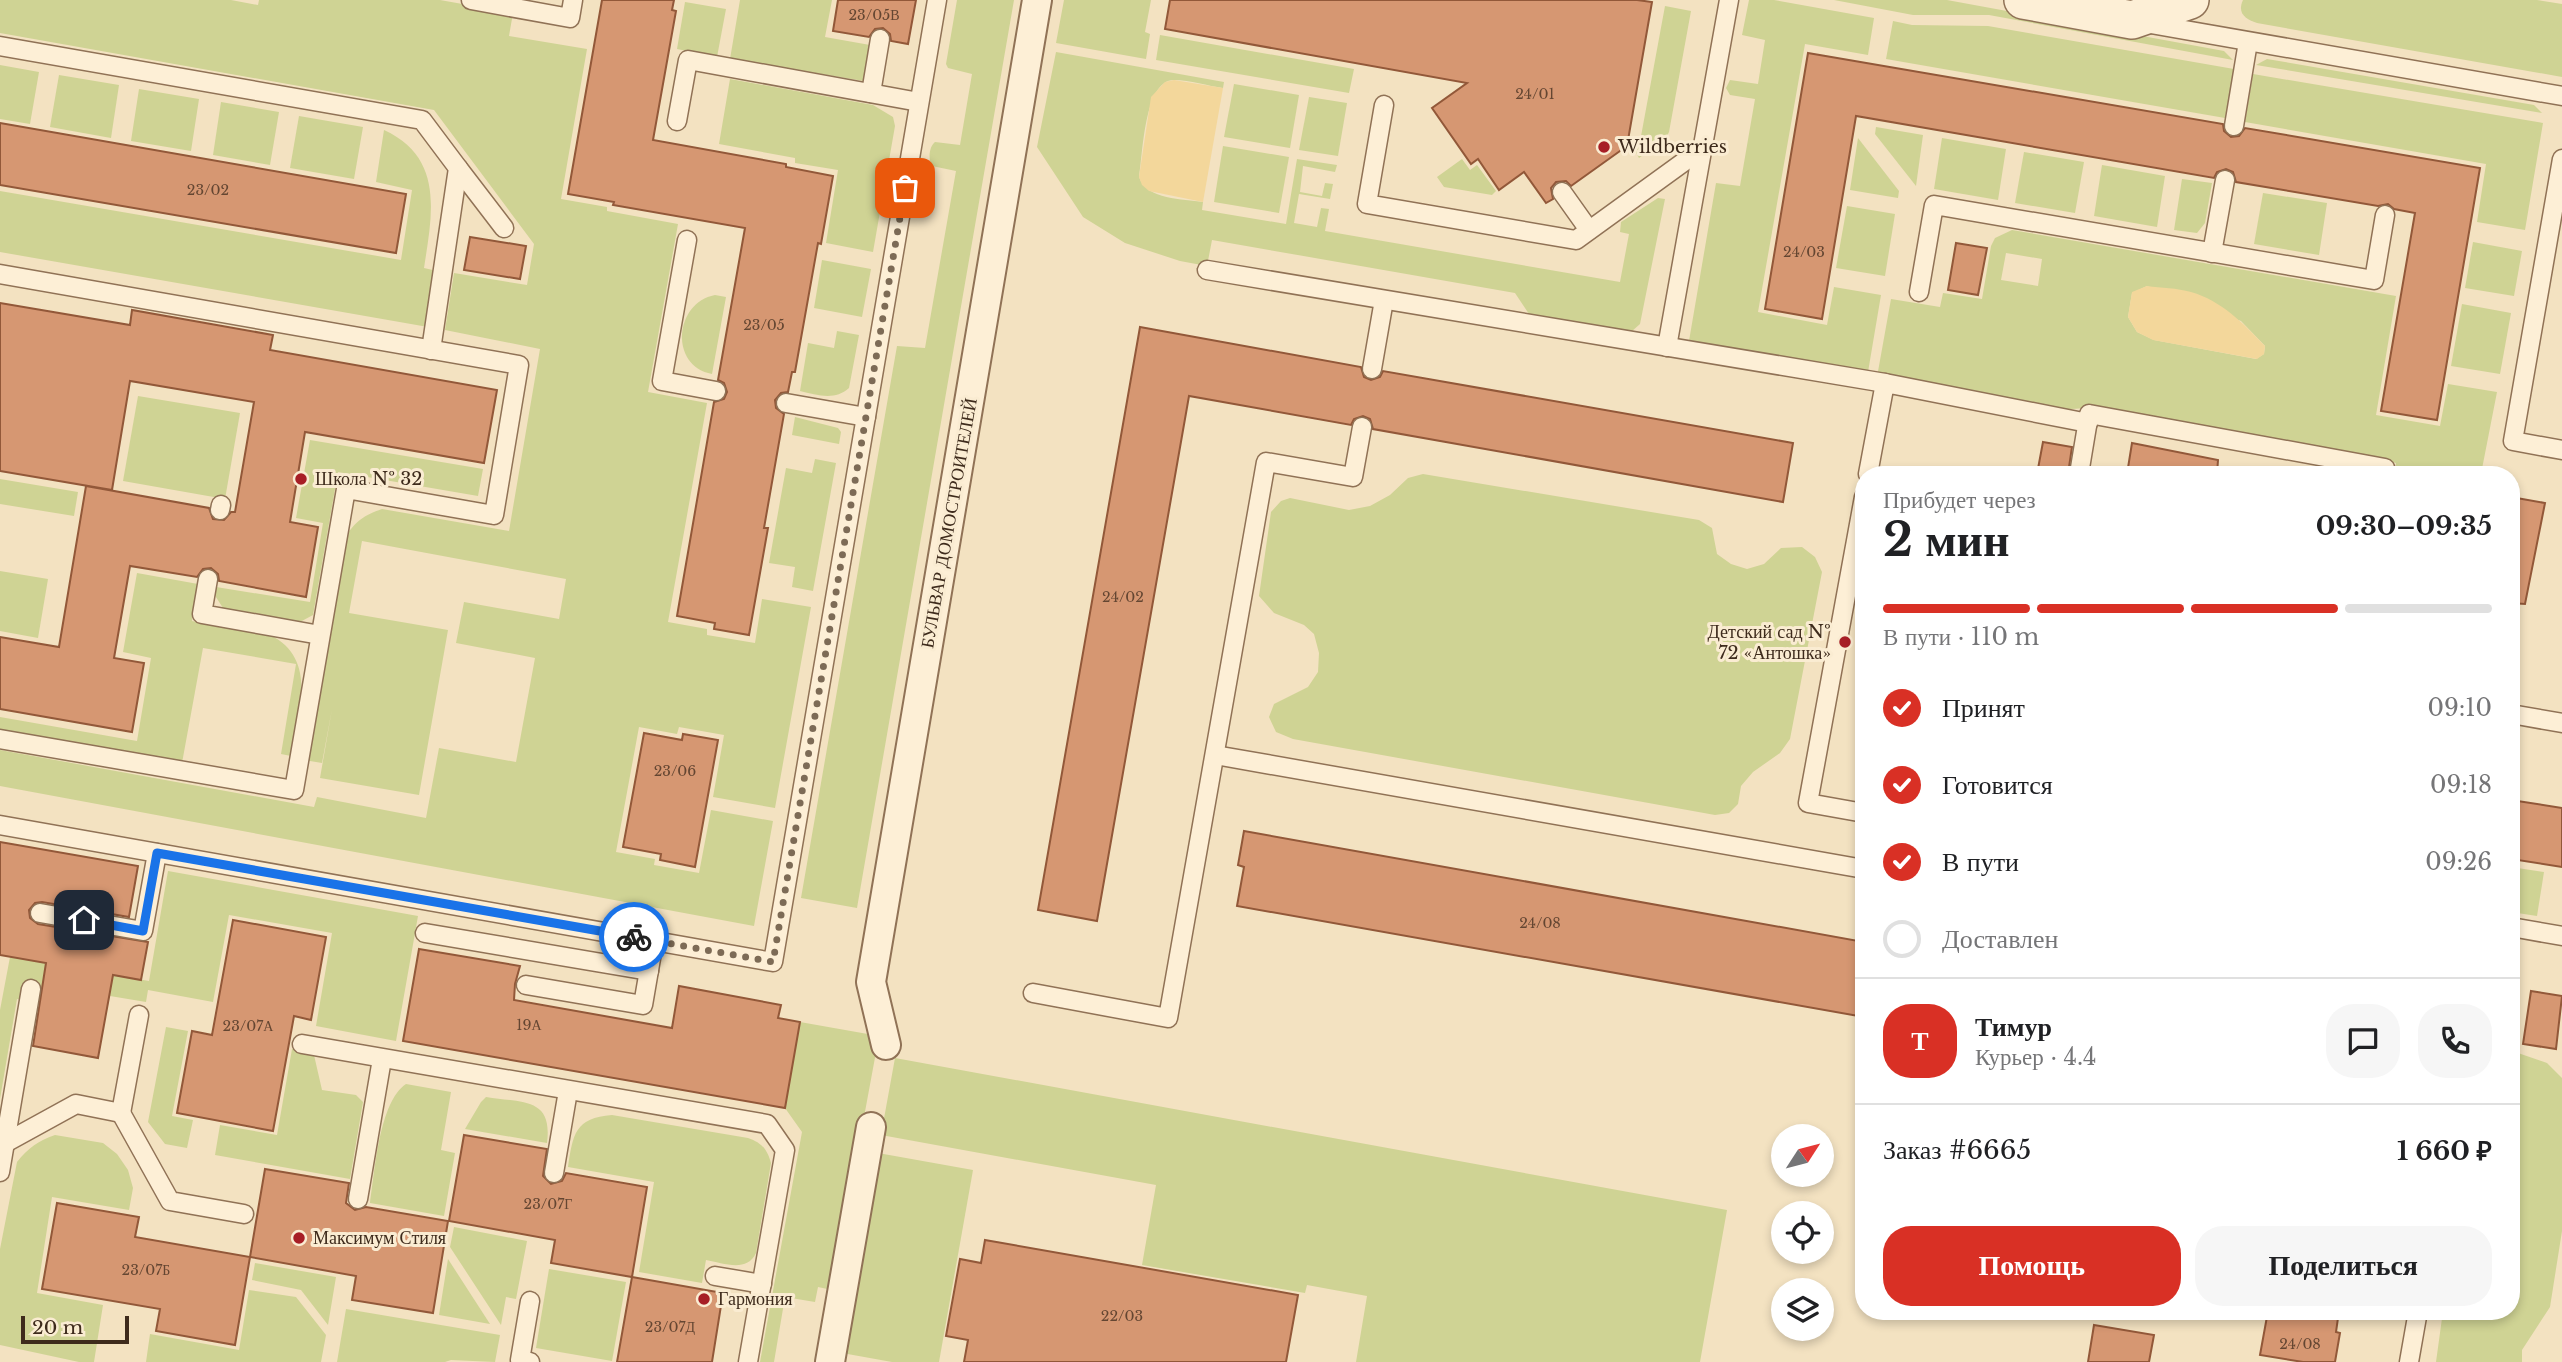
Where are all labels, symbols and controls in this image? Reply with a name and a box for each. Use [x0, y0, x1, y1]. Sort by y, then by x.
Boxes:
house number: 23/05В [849, 6, 899, 24]
house number: 24/01 [1515, 85, 1555, 103]
place label: Wildberries [1617, 136, 1727, 158]
marker: Wildberries [1596, 139, 1612, 155]
pin [875, 158, 935, 218]
icon: bag [886, 169, 924, 207]
house number: 23/02 [187, 181, 229, 199]
house number: 24/03 [1783, 243, 1825, 261]
house number: 23/05 [743, 316, 785, 334]
street label: БУЛЬВАР ДОМОСТРОИТЕЛЕЙ [916, 396, 982, 650]
place label: Школа № 32 [315, 468, 422, 490]
marker: Школа № 32 [293, 471, 309, 487]
text: Прибудет через [1883, 486, 2036, 514]
text: 09:30–09:35 [2316, 510, 2492, 542]
text: 2 мин [1883, 511, 2010, 568]
house number: 24/02 [1102, 588, 1144, 606]
place label: Детский сад № 72 «Антошка» [1708, 621, 1831, 664]
text: В пути · 110 m [1883, 623, 2039, 651]
marker: Детский сад № 72 «Антошка» [1837, 634, 1853, 650]
icon: check [1883, 689, 1921, 727]
text: Принят [1942, 692, 2025, 724]
text: 09:10 [2428, 694, 2492, 722]
house number: 23/06 [654, 762, 696, 780]
icon: check [1883, 766, 1921, 804]
text: Готовится [1942, 769, 2053, 801]
text: 09:18 [2430, 771, 2492, 799]
icon: check [1883, 843, 1921, 881]
text: В пути [1942, 846, 2019, 878]
text: 09:26 [2425, 848, 2492, 876]
pin [54, 890, 114, 950]
icon: home [65, 901, 103, 939]
courier [599, 902, 669, 972]
house number: 24/08 [1519, 914, 1561, 932]
icon: bike [615, 918, 653, 956]
text: Доставлен [1942, 923, 2059, 955]
button: chat [2326, 1004, 2400, 1078]
button: phone [2418, 1004, 2492, 1078]
text: Тимур [1975, 1011, 2052, 1043]
house number: 19А [516, 1016, 543, 1034]
house number: 23/07А [223, 1017, 274, 1035]
text: Т [1911, 1025, 1929, 1057]
text: Курьер · 4.4 [1975, 1043, 2097, 1071]
north arrow [1771, 1124, 1834, 1186]
map controls [1771, 1124, 1834, 1341]
text: Заказ #6665 [1883, 1134, 2031, 1166]
text: 1 660 ₽ [2397, 1135, 2492, 1167]
house number: 23/07Г [524, 1195, 572, 1213]
button: locate [1771, 1201, 1834, 1264]
button: Помощь [1883, 1226, 2181, 1306]
button: Поделиться [2195, 1226, 2492, 1306]
place label: Максимум Стиля [313, 1227, 446, 1249]
marker: Максимум Стиля [291, 1230, 307, 1246]
house number: 23/07Б [122, 1261, 170, 1279]
button: layers [1771, 1278, 1834, 1341]
place label: Гармония [718, 1288, 793, 1310]
marker: Гармония [696, 1291, 712, 1307]
house number: 22/03 [1101, 1307, 1143, 1325]
scale bar [21, 1313, 130, 1345]
text: 20 m [32, 1316, 83, 1339]
house number: 23/07Д [645, 1318, 696, 1336]
house number: 24/08 [2279, 1335, 2321, 1353]

